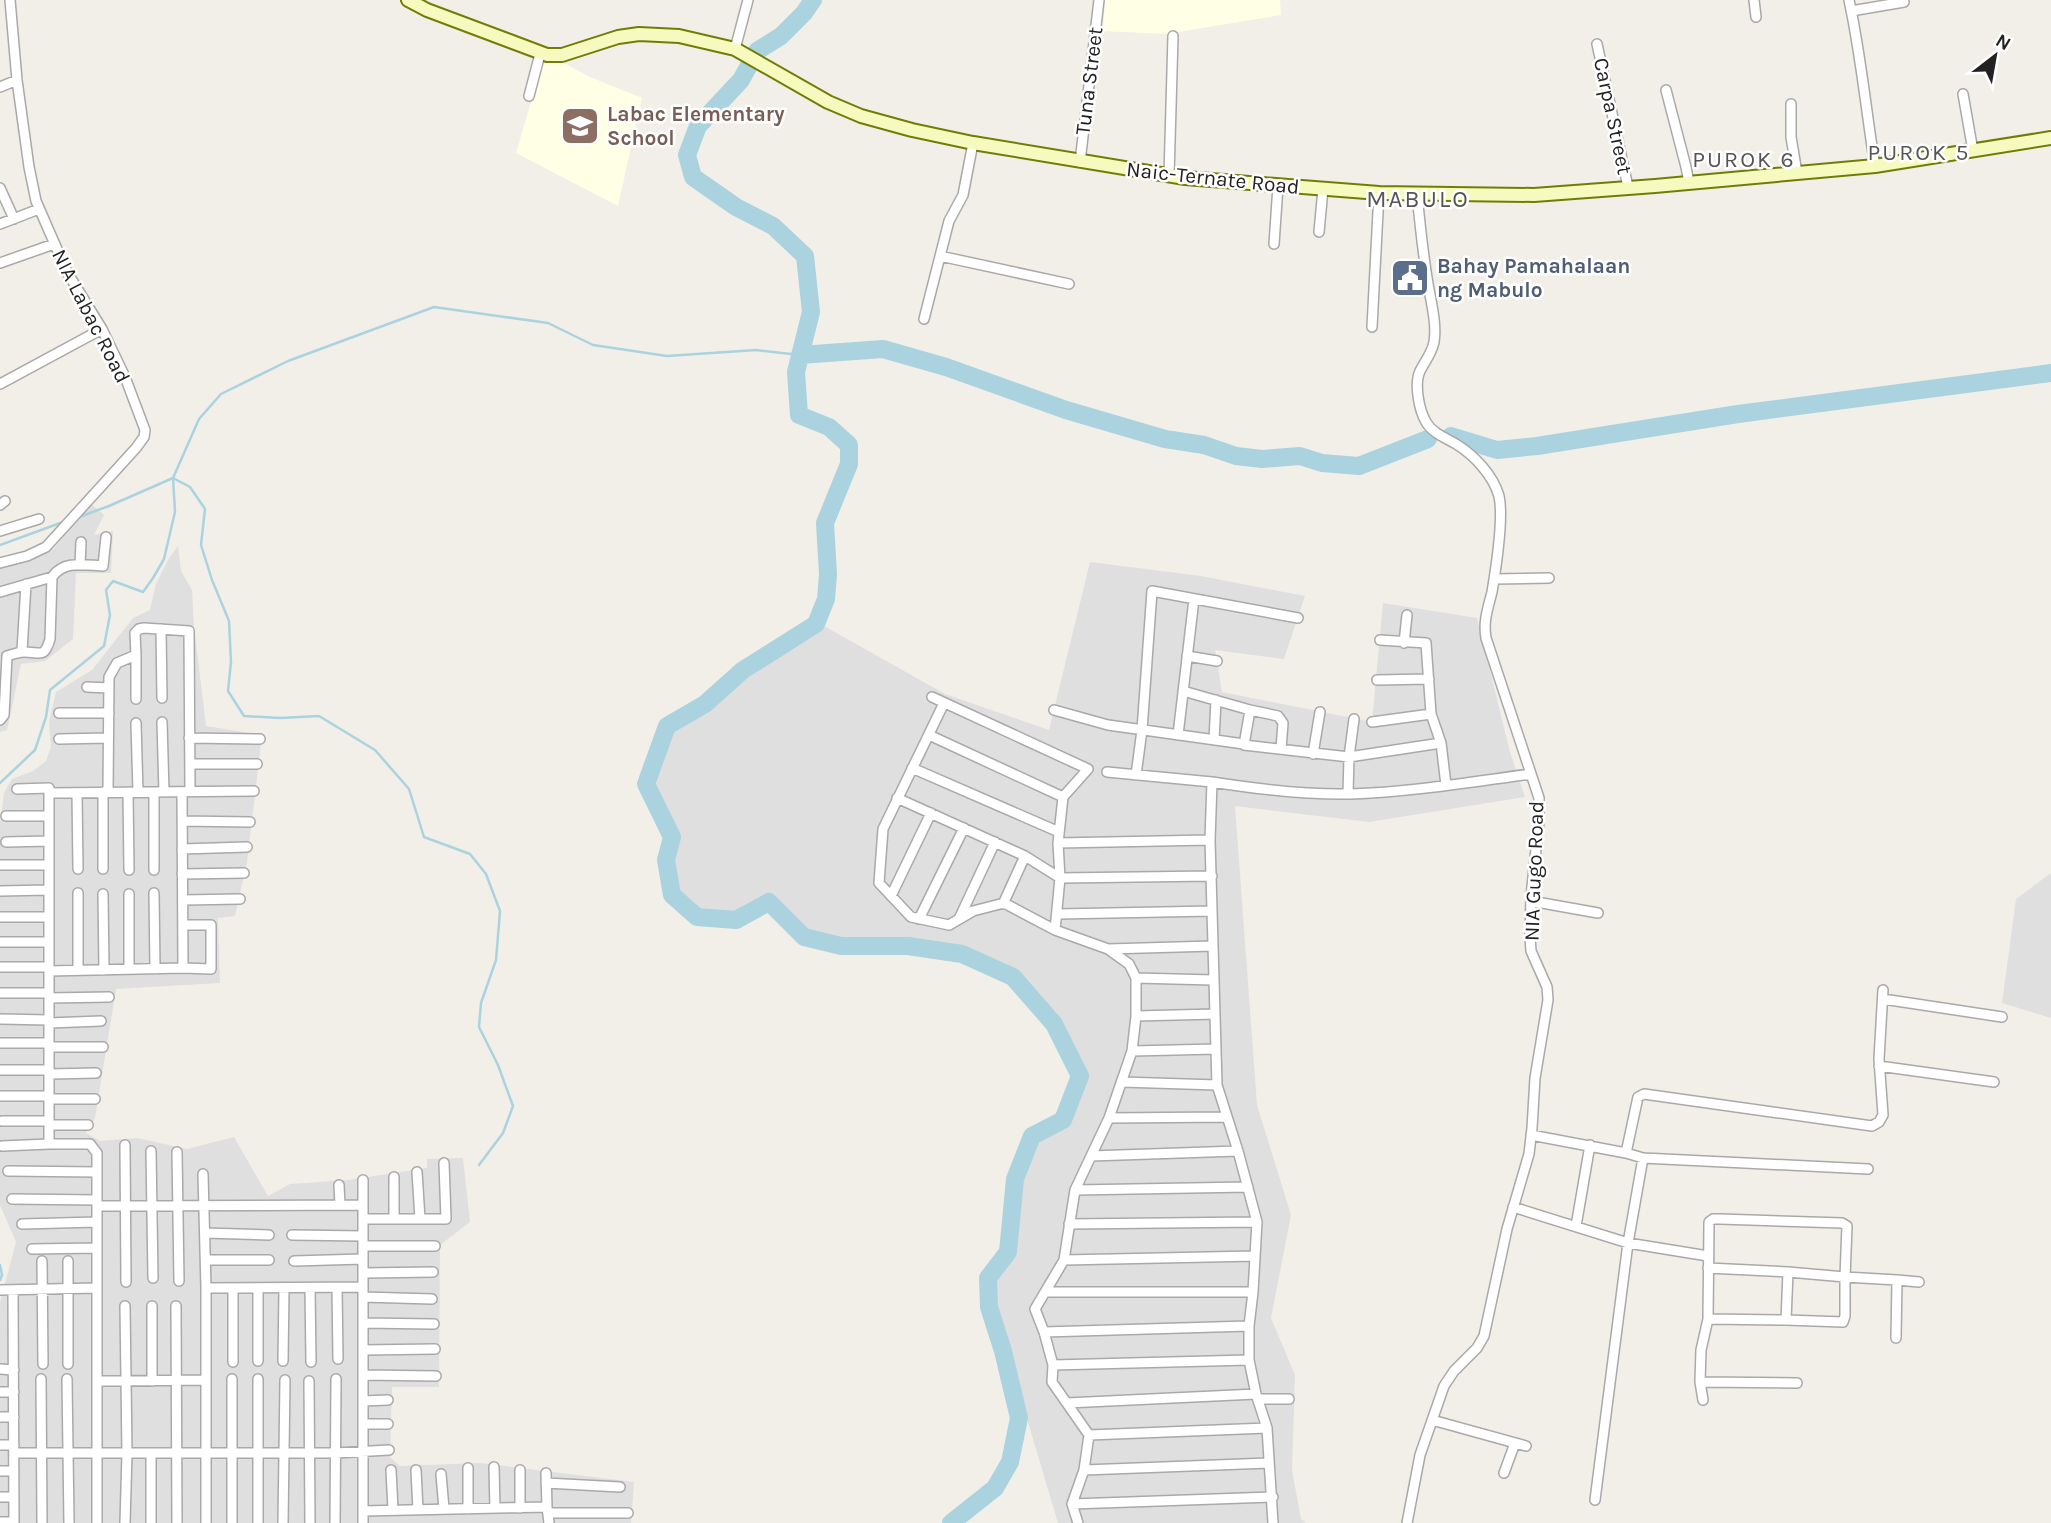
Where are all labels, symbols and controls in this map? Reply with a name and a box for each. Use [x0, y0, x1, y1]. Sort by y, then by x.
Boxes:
north arrow [1960, 21, 2030, 91]
street label: Tuna Street [1070, 26, 1108, 136]
text: N [1992, 29, 2015, 55]
street label: Carpa Street [1589, 56, 1637, 177]
place label: Labac Elementary School [607, 102, 785, 150]
school or university icon: Labac Elementary School [559, 105, 601, 147]
district label: PUROK 5 [1867, 139, 1971, 166]
district label: PUROK 6 [1692, 146, 1796, 173]
street label: Naic-Ternate Road [1125, 157, 1301, 199]
district label: MABULO [1366, 185, 1470, 213]
street label: NIA Labac Road [47, 245, 135, 387]
place label: Bahay Pamahalaan ng Mabulo [1437, 254, 1630, 302]
public building icon: Bahay Pamahalaan ng Mabulo [1389, 257, 1431, 299]
street label: NIA Gugo Road [1520, 801, 1548, 941]

